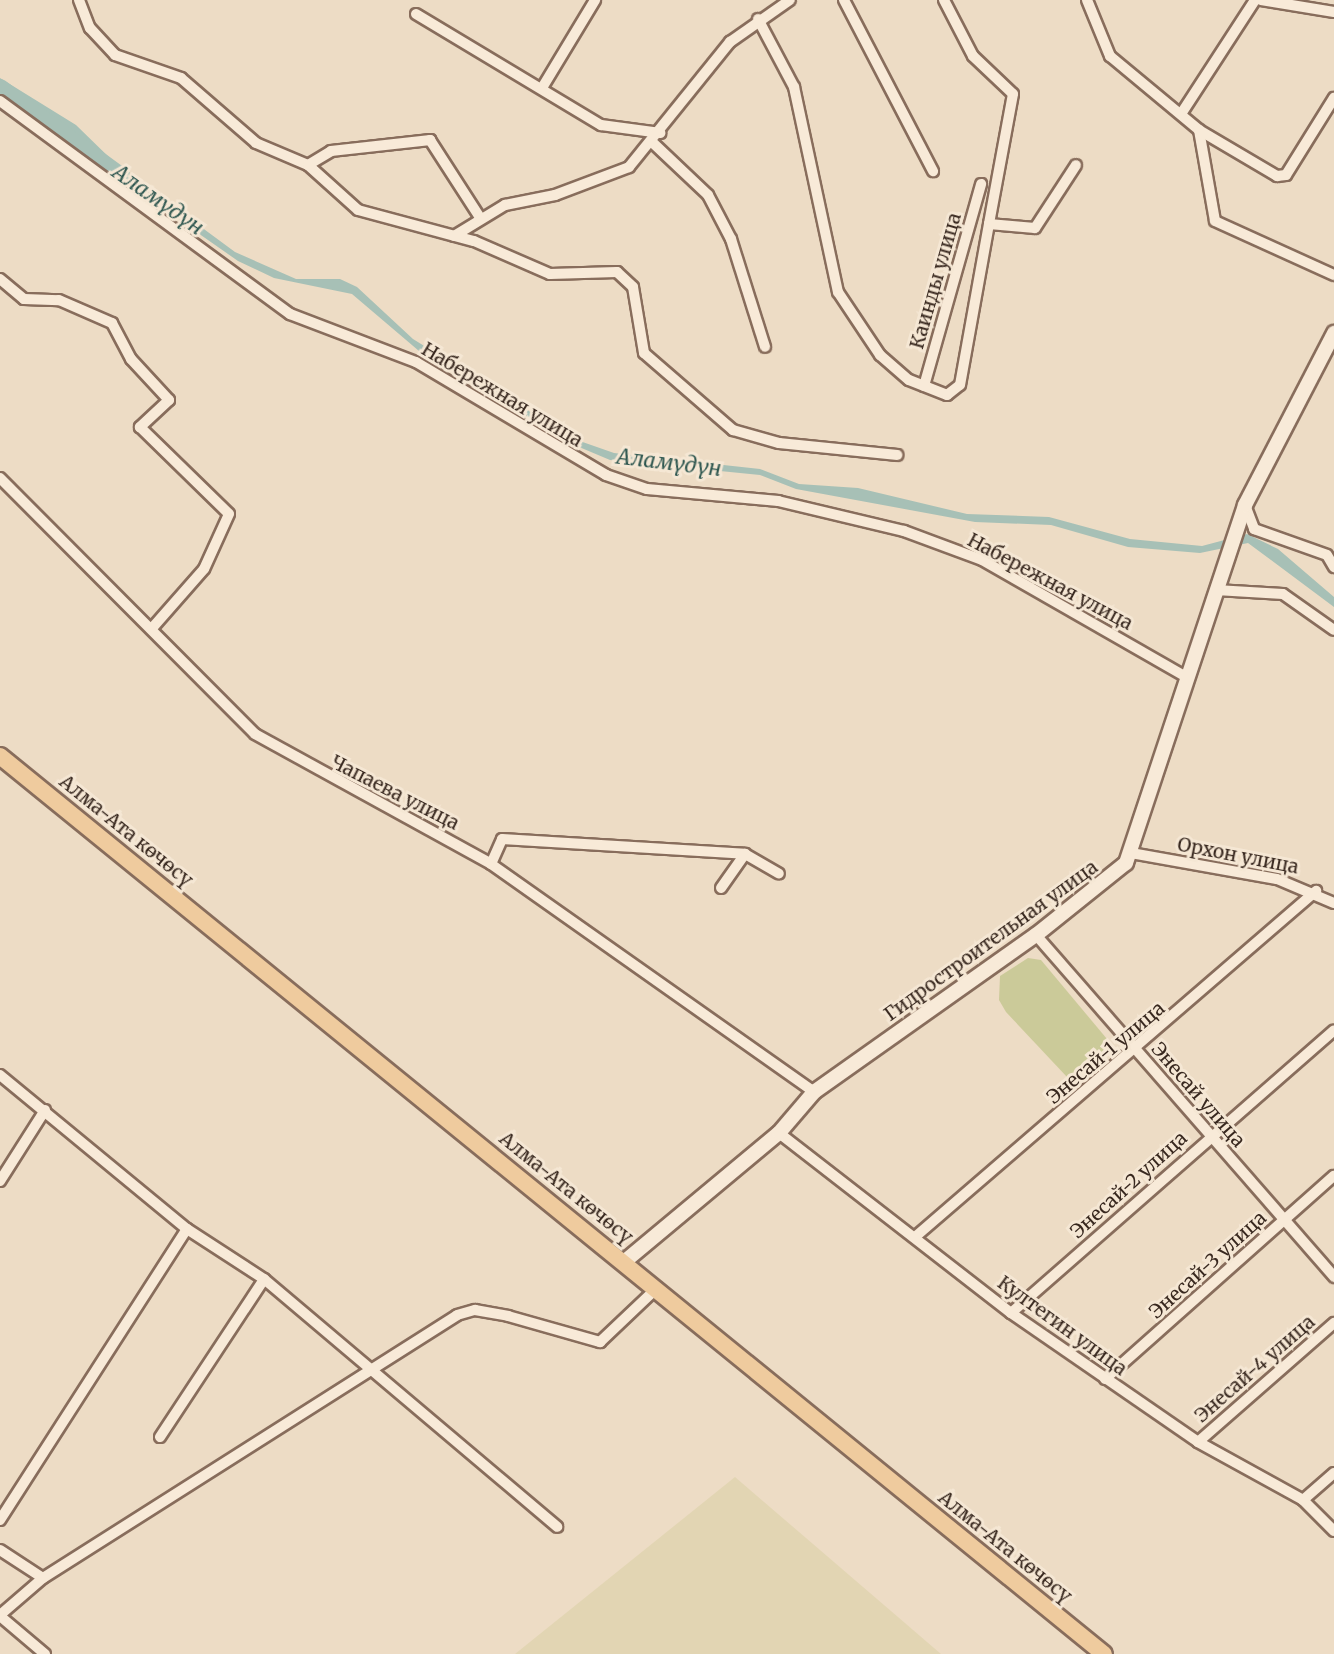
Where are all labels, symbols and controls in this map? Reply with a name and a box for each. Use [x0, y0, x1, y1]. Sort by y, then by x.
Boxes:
water label: Аламүдүн [108, 160, 208, 240]
street label: Каинды улица [906, 210, 966, 352]
street label: Набережная улица [417, 338, 587, 452]
water label: Аламүдүн [615, 444, 723, 482]
street label: Набережная улица [964, 529, 1136, 635]
street label: Чапаева улица [327, 751, 463, 835]
street label: Алма-Ата көчөсү [55, 770, 197, 892]
street label: Орхон улица [1175, 833, 1301, 879]
street label: Гидростроительная улица [880, 856, 1102, 1026]
street label: Энесай-1 улица [1042, 997, 1170, 1109]
street label: Энесай улица [1146, 1038, 1250, 1152]
street label: Алма-Ата көчөсү [495, 1127, 637, 1249]
street label: Энесай-2 улица [1066, 1127, 1192, 1243]
street label: Энесай-3 улица [1145, 1207, 1271, 1323]
street label: Култегин улица [993, 1271, 1131, 1381]
street label: Энесай-4 улица [1190, 1311, 1320, 1427]
street label: Алма-Ата көчөсү [934, 1486, 1076, 1608]

